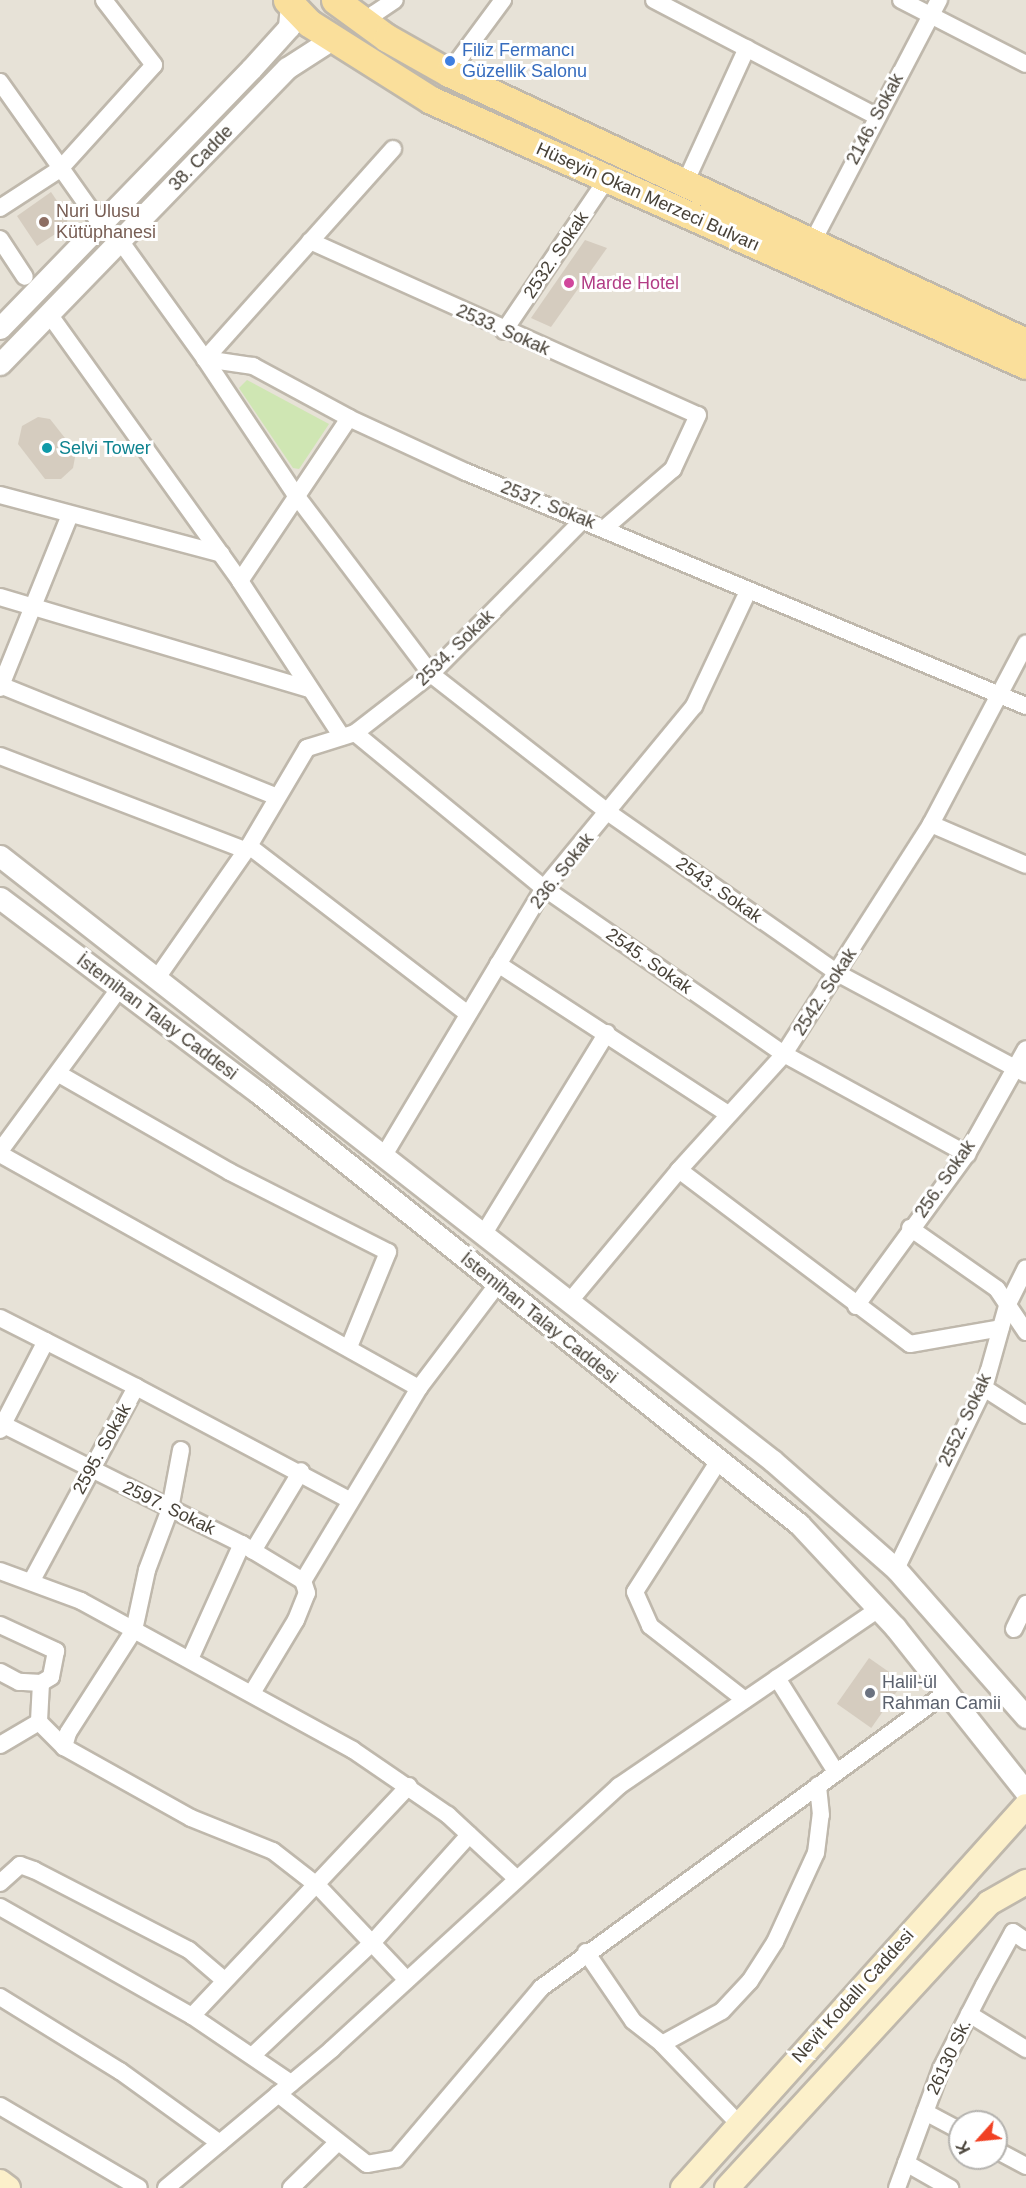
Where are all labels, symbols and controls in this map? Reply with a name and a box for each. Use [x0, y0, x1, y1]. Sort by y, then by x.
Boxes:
place label: Filiz Fermancı Güzellik Salonu [462, 40, 587, 82]
marker: Filiz Fermancı Güzellik Salonu [443, 54, 457, 68]
street label: 2146. Sokak [842, 70, 908, 168]
street label: 38. Cadde [164, 121, 238, 195]
street label: Hüseyin Okan Merzeci Bulvarı [533, 138, 763, 256]
place label: Nuri Ulusu Kütüphanesi [56, 201, 156, 244]
street label: 2532. Sokak [519, 207, 593, 303]
marker: Nuri Ulusu Kütüphanesi [37, 215, 51, 229]
place label: Marde Hotel [581, 272, 679, 294]
marker: Marde Hotel [562, 276, 576, 290]
street label: 2533. Sokak [453, 300, 553, 360]
place label: Selvi Tower [59, 437, 151, 459]
marker: Selvi Tower [40, 441, 54, 455]
street label: 2537. Sokak [498, 476, 598, 534]
street label: 2534. Sokak [412, 605, 498, 691]
street label: 236. Sokak [526, 829, 598, 913]
street label: 2543. Sokak [672, 852, 766, 928]
street label: 2545. Sokak [602, 923, 696, 999]
street label: 2542. Sokak [789, 944, 861, 1040]
street label: İstemihan Talay Caddesi [72, 949, 242, 1085]
street label: 256. Sokak [910, 1136, 980, 1222]
street label: İstemihan Talay Caddesi [456, 1248, 622, 1388]
street label: 2552. Sokak [934, 1370, 996, 1470]
street label: 2595. Sokak [68, 1400, 136, 1498]
street label: 2597. Sokak [119, 1476, 219, 1540]
place label: Halil-ül Rahman Camii [882, 1672, 1001, 1714]
marker: Halil-ül Rahman Camii [863, 1686, 877, 1700]
street label: Nevit Kodallı Caddesi [787, 1925, 919, 2067]
street label: 26130 Sk. [922, 2016, 976, 2098]
north arrow [948, 2110, 1008, 2170]
text: K [953, 2138, 973, 2157]

